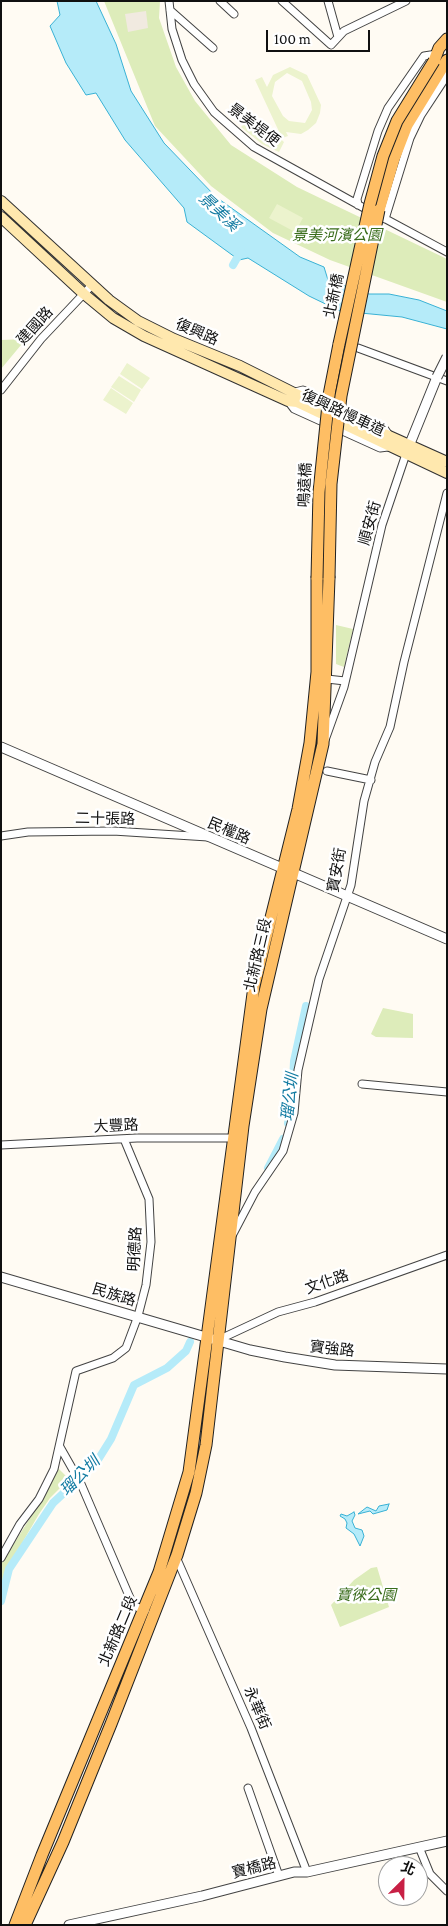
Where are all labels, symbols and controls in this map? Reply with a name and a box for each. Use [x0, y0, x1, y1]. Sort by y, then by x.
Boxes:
scale bar [268, 20, 372, 52]
text: 100 m [274, 31, 311, 47]
street label: 景美堤便 [225, 100, 283, 150]
water label: 景美溪 [195, 189, 243, 235]
park label: 景美河濱公園 [292, 226, 382, 244]
street label: 北新橋 [321, 272, 347, 320]
street label: 建國路 [13, 303, 57, 349]
street label: 復興路 [173, 315, 221, 349]
street label: 復興路慢車道 [298, 386, 388, 440]
street label: 鳴遠橋 [295, 462, 315, 508]
street label: 順安街 [355, 499, 385, 547]
street label: 二十張路 [75, 809, 135, 829]
street label: 民權路 [205, 814, 253, 848]
street label: 寶安街 [324, 846, 350, 894]
street label: 北新路三段 [241, 916, 275, 994]
water label: 瑠公圳 [278, 1072, 302, 1122]
street label: 大豐路 [93, 1116, 139, 1136]
street label: 明德路 [125, 1226, 145, 1272]
street label: 文化路 [303, 1266, 351, 1298]
street label: 民族路 [90, 1280, 138, 1310]
street label: 寶強路 [309, 1338, 355, 1360]
water label: 瑠公圳 [56, 1452, 104, 1500]
park label: 寶徠公園 [336, 1586, 396, 1604]
street label: 北新路二段 [95, 1593, 141, 1669]
street label: 永華街 [240, 1684, 274, 1732]
street label: 寶橋路 [230, 1854, 278, 1882]
north arrow [378, 1856, 428, 1906]
text: 北 [399, 1858, 418, 1878]

